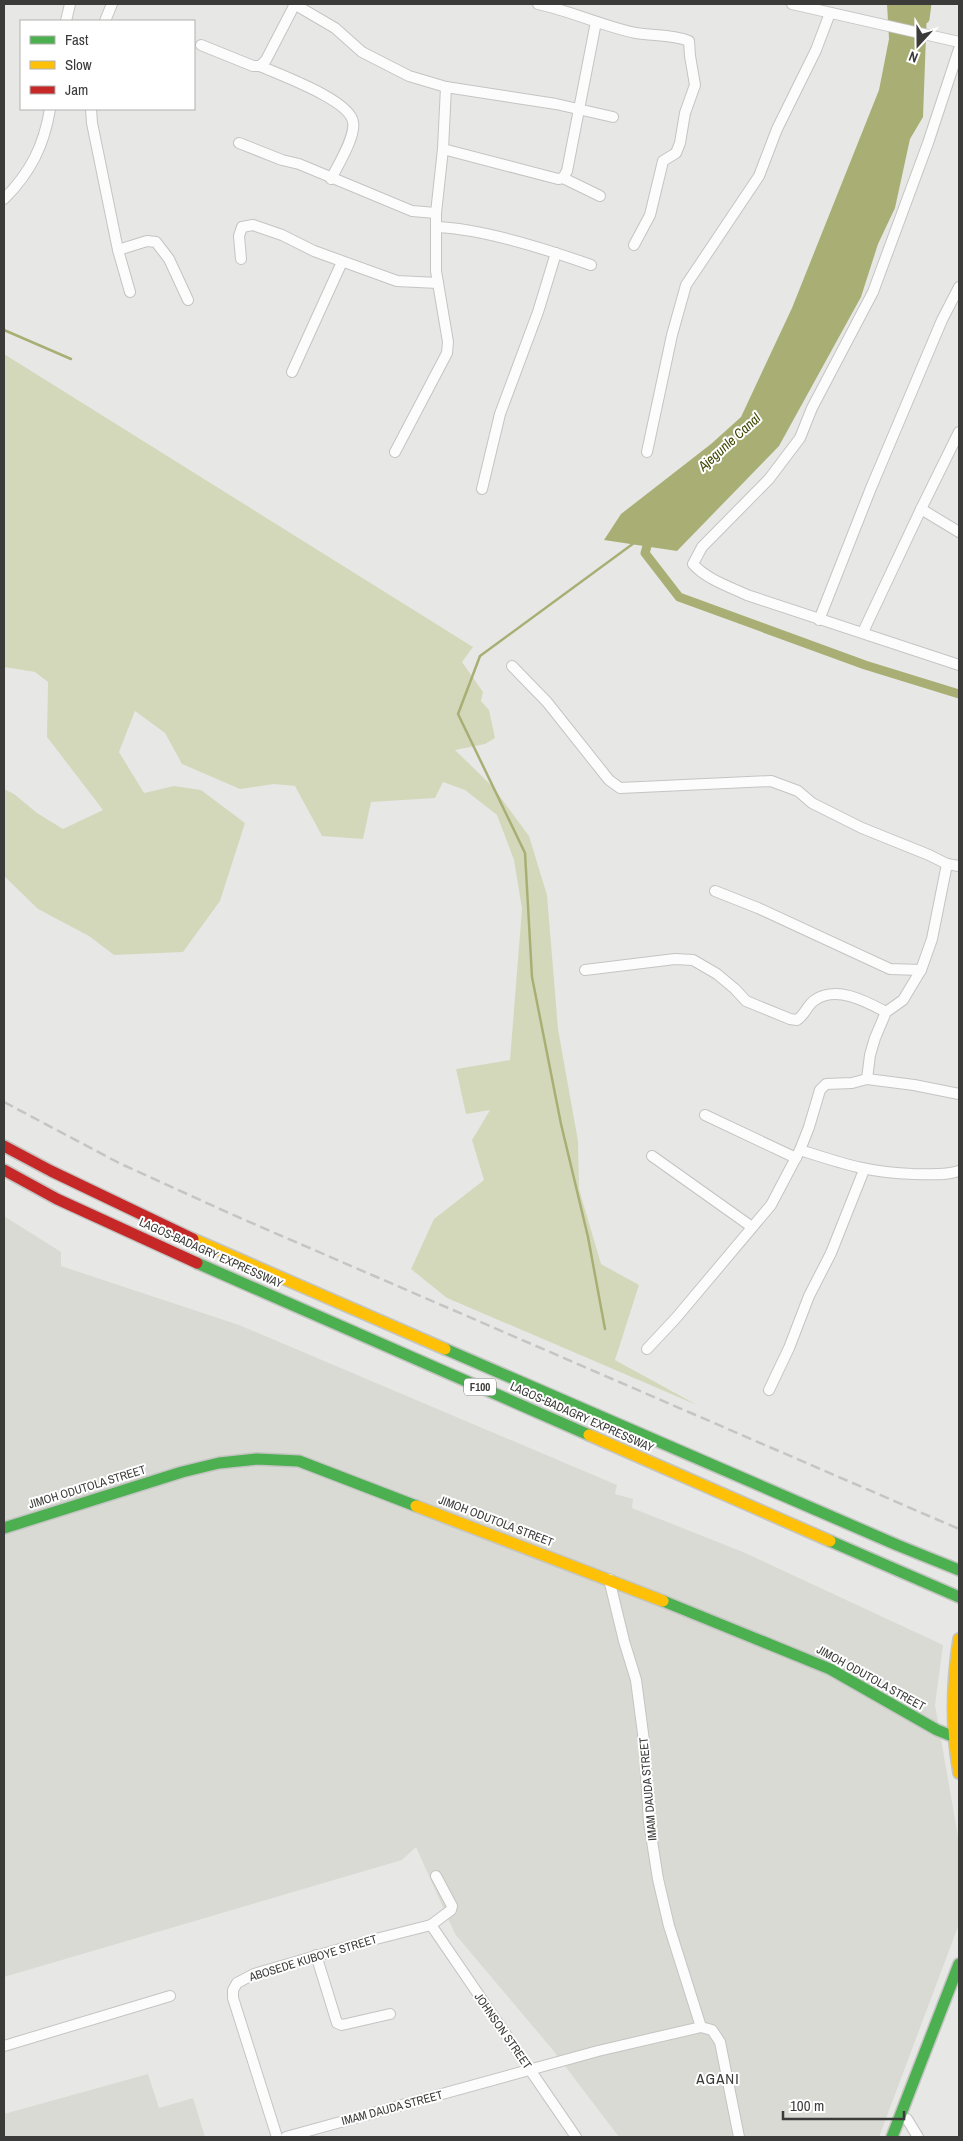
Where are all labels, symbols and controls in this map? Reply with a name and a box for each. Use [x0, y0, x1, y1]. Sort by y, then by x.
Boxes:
legend [20, 20, 195, 110]
north arrow [893, 20, 943, 70]
text: Fast [65, 29, 89, 50]
text: N [906, 47, 920, 67]
text: Slow [65, 54, 92, 75]
text: Jam [65, 79, 88, 100]
water label: Ajegunle Canal [693, 409, 764, 475]
street label: LAGOS-BADAGRY EXPRESSWAY [137, 1214, 286, 1292]
road number: F100 [464, 1378, 496, 1395]
street label: LAGOS-BADAGRY EXPRESSWAY [508, 1378, 657, 1456]
street label: JIMOH ODUTOLA STREET [26, 1462, 148, 1512]
street label: JIMOH ODUTOLA STREET [436, 1492, 556, 1550]
street label: JIMOH ODUTOLA STREET [814, 1641, 928, 1715]
street label: IMAM DAUDA STREET [636, 1737, 660, 1841]
street label: ABOSEDE KUBOYE STREET [246, 1931, 379, 1985]
street label: JOHNSON STREET [471, 1990, 535, 2072]
district label: AGANI [695, 2068, 740, 2089]
street label: IMAM DAUDA STREET [340, 2087, 444, 2129]
scale bar [783, 2088, 904, 2120]
text: 100 m [790, 2095, 824, 2116]

